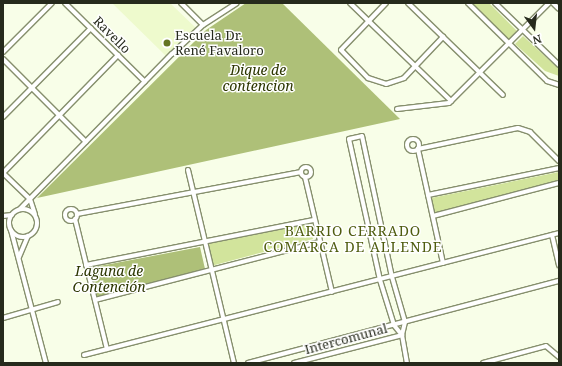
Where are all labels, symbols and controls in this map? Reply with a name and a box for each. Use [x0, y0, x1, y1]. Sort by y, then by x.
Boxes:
north arrow [514, 8, 554, 48]
street label: Ravello [90, 13, 134, 57]
place label: Escuela Dr. René Favaloro [175, 28, 264, 59]
text: N [531, 32, 543, 48]
marker: Escuela Dr. René Favaloro [162, 38, 172, 48]
water label: Dique de contencion [222, 62, 294, 94]
district label: BARRIO CERRADO COMARCA DE ALLENDE [263, 223, 443, 256]
water label: Laguna de Contención [72, 263, 146, 296]
street label: Intercomunal [303, 320, 389, 358]

